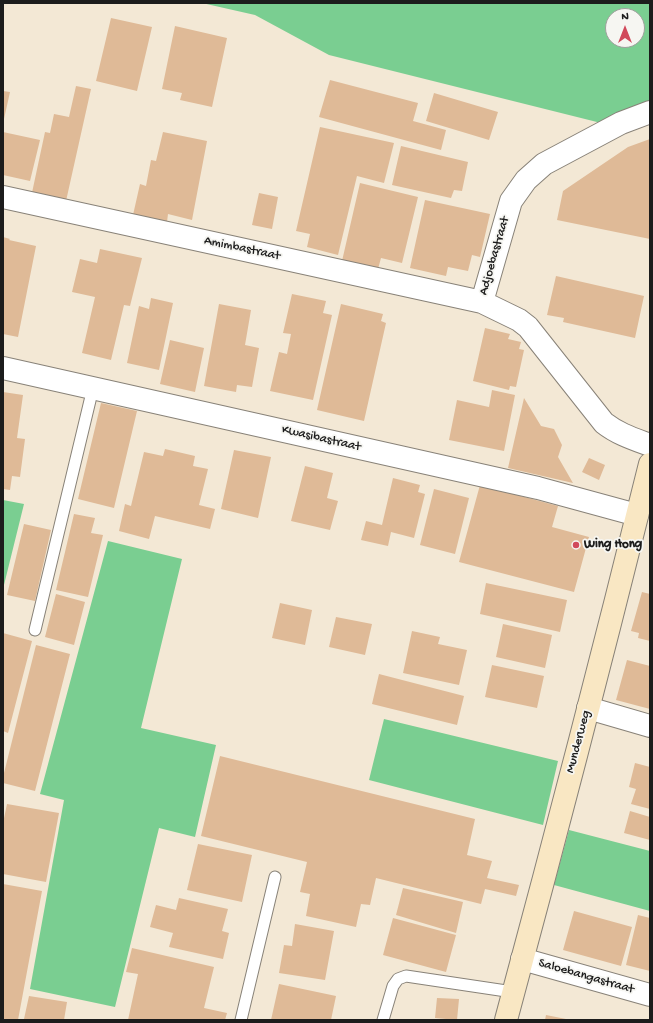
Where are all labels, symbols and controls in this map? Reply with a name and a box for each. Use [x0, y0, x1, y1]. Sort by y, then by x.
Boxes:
north arrow [605, 8, 645, 48]
text: N [621, 11, 629, 23]
street label: Adjoebastraat [476, 215, 514, 297]
street label: Amimbastraat [202, 233, 282, 265]
street label: Kwasibastraat [280, 422, 362, 456]
place label: Wing Hong [584, 537, 642, 553]
marker: Wing Hong [571, 540, 581, 550]
street label: Munderweg [563, 709, 595, 775]
street label: Saloebangastraat [536, 956, 636, 998]

